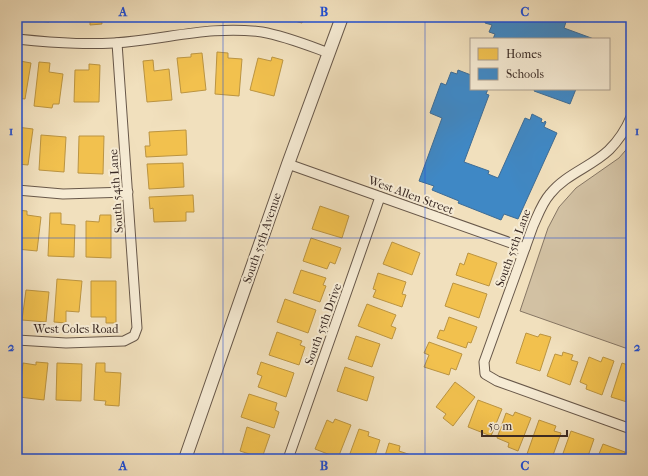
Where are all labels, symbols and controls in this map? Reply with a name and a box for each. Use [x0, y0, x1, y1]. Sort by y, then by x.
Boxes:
text: A [118, 4, 128, 19]
text: B [320, 4, 329, 19]
text: C [521, 4, 530, 19]
legend [470, 38, 610, 90]
text: Homes [506, 47, 542, 61]
text: Schools [506, 67, 545, 81]
text: 1 [9, 123, 14, 138]
text: 1 [635, 123, 640, 138]
street label: South 54th Lane [106, 149, 126, 233]
street label: West Allen Street [366, 173, 456, 217]
street label: South 55th Avenue [240, 191, 284, 285]
street label: South 55th Lane [492, 207, 534, 289]
street label: South 55th Drive [302, 281, 344, 367]
street label: West Coles Road [32, 322, 119, 336]
text: 2 [8, 339, 15, 354]
text: 2 [634, 339, 641, 354]
scale bar [482, 412, 567, 438]
text: 50 m [488, 419, 512, 433]
text: A [118, 458, 128, 473]
text: B [320, 458, 329, 473]
text: C [521, 458, 530, 473]

